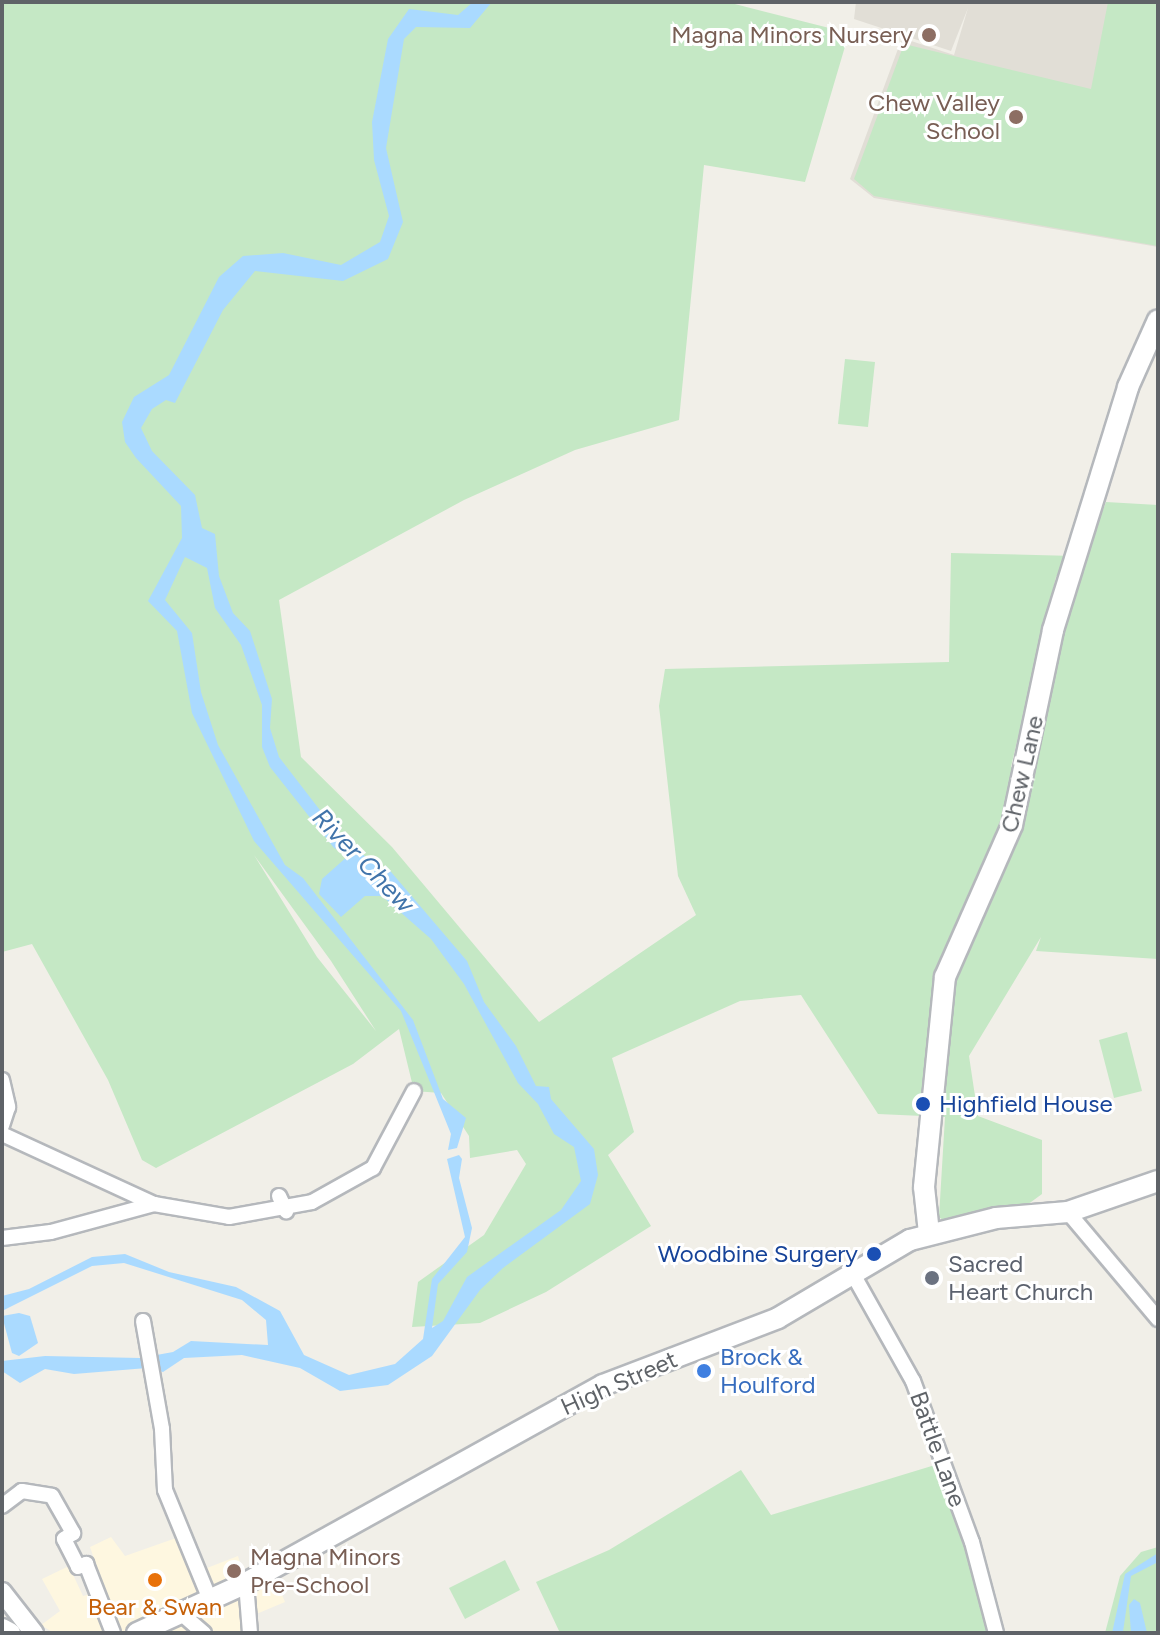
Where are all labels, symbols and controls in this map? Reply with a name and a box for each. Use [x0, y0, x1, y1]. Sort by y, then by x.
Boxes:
place label: Magna Minors Nursery [671, 21, 913, 49]
marker: Magna Minors Nursery [920, 26, 938, 44]
place label: Chew Valley School [868, 89, 1000, 145]
marker: Chew Valley School [1007, 108, 1025, 126]
street label: Chew Lane [995, 713, 1049, 835]
water label: River Chew [306, 802, 420, 920]
place label: Highfield House [939, 1090, 1112, 1118]
marker: Highfield House [914, 1095, 932, 1113]
place label: Woodbine Surgery [658, 1240, 858, 1268]
marker: Woodbine Surgery [865, 1245, 883, 1263]
place label: Sacred Heart Church [948, 1250, 1093, 1306]
marker: Sacred Heart Church [923, 1269, 941, 1287]
place label: Brock & Houlford [720, 1343, 815, 1399]
street label: High Street [556, 1345, 682, 1421]
marker: Brock & Houlford [695, 1362, 713, 1380]
street label: Battle Lane [904, 1387, 972, 1511]
place label: Magna Minors Pre-School [250, 1543, 401, 1599]
marker: Magna Minors Pre-School [225, 1562, 243, 1580]
marker: Bear & Swan [146, 1571, 164, 1589]
place label: Bear & Swan [88, 1593, 222, 1621]

